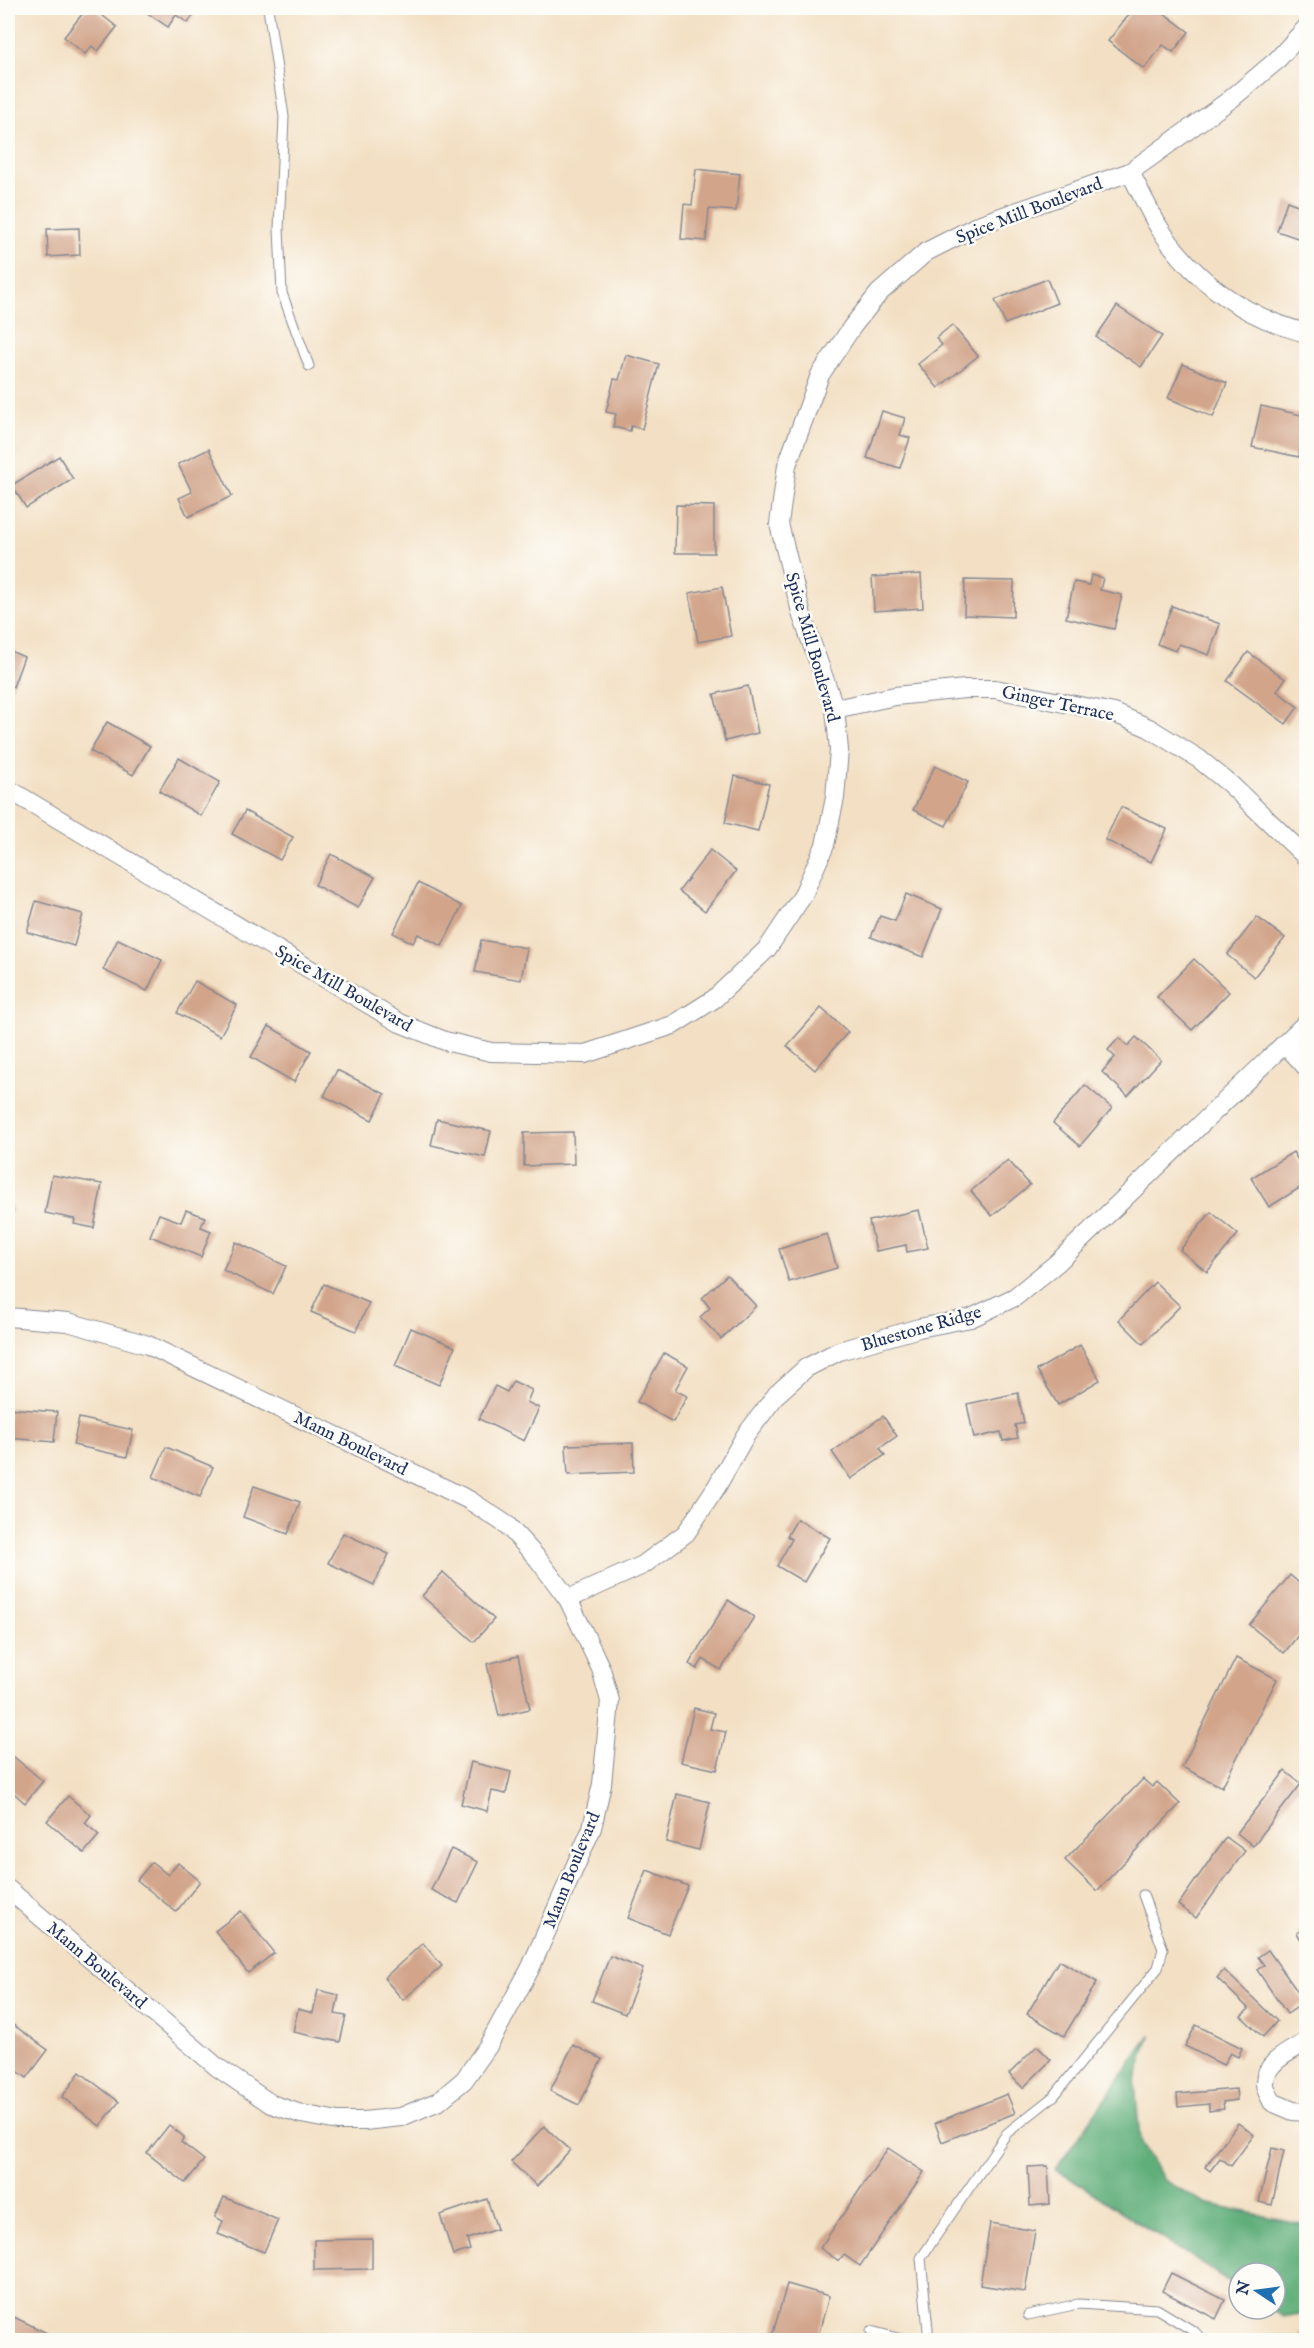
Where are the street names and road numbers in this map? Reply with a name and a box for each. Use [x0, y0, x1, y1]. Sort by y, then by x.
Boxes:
street label: Spice Mill Boulevard [953, 173, 1106, 250]
street label: Spice Mill Boulevard [779, 570, 844, 725]
street label: Ginger Terrace [1000, 681, 1116, 728]
street label: Spice Mill Boulevard [270, 941, 416, 1038]
street label: Bluestone Ridge [859, 1301, 984, 1358]
street label: Mann Boulevard [290, 1407, 411, 1482]
street label: Mann Boulevard [539, 1809, 606, 1932]
street label: Mann Boulevard [41, 1918, 151, 2015]

